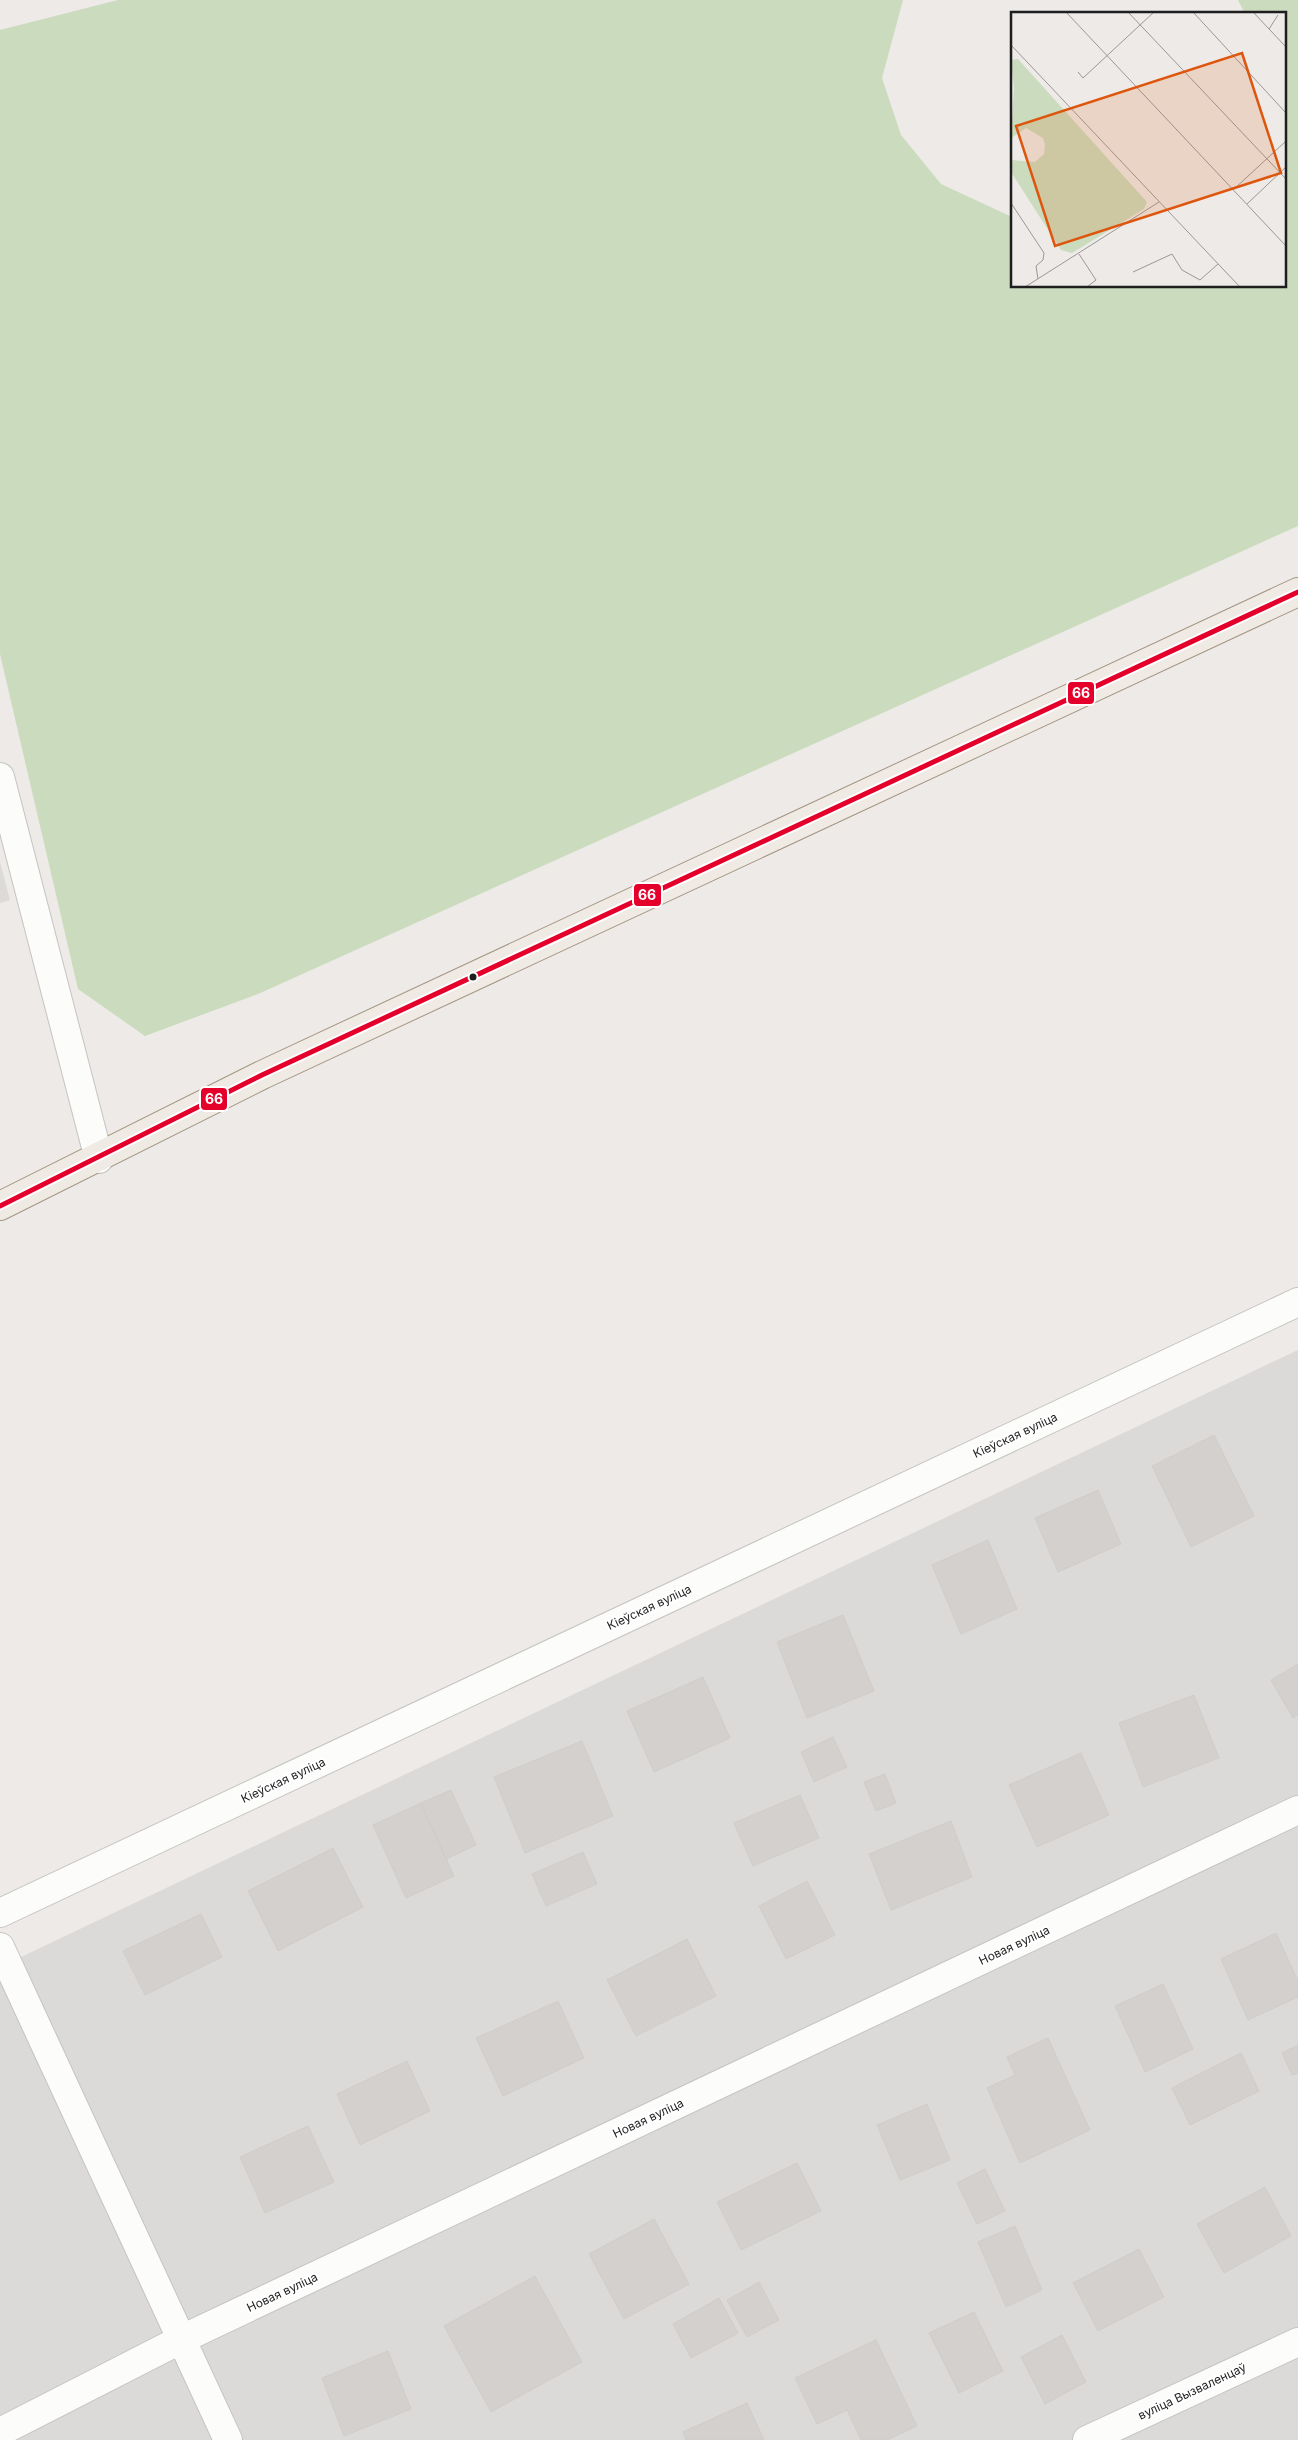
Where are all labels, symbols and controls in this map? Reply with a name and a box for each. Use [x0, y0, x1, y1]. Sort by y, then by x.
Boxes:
inset map [1011, 12, 1286, 288]
line badge: 66 [1067, 681, 1095, 705]
text: 66 [1072, 684, 1090, 701]
line badge: 66 [633, 883, 662, 907]
text: 66 [638, 886, 656, 903]
unlabelled marker [468, 972, 478, 982]
line badge: 66 [200, 1087, 228, 1111]
text: 66 [205, 1090, 223, 1107]
street label: Кіеўская вуліца [970, 1409, 1060, 1461]
street label: Кіеўская вуліца [604, 1581, 694, 1633]
street label: Кіеўская вуліца [238, 1754, 328, 1806]
street label: Новая вуліца [976, 1922, 1052, 1968]
street label: Новая вуліца [610, 2095, 686, 2141]
street label: Новая вуліца [244, 2269, 320, 2315]
street label: вуліца Вызваленцаў [1136, 2359, 1249, 2423]

